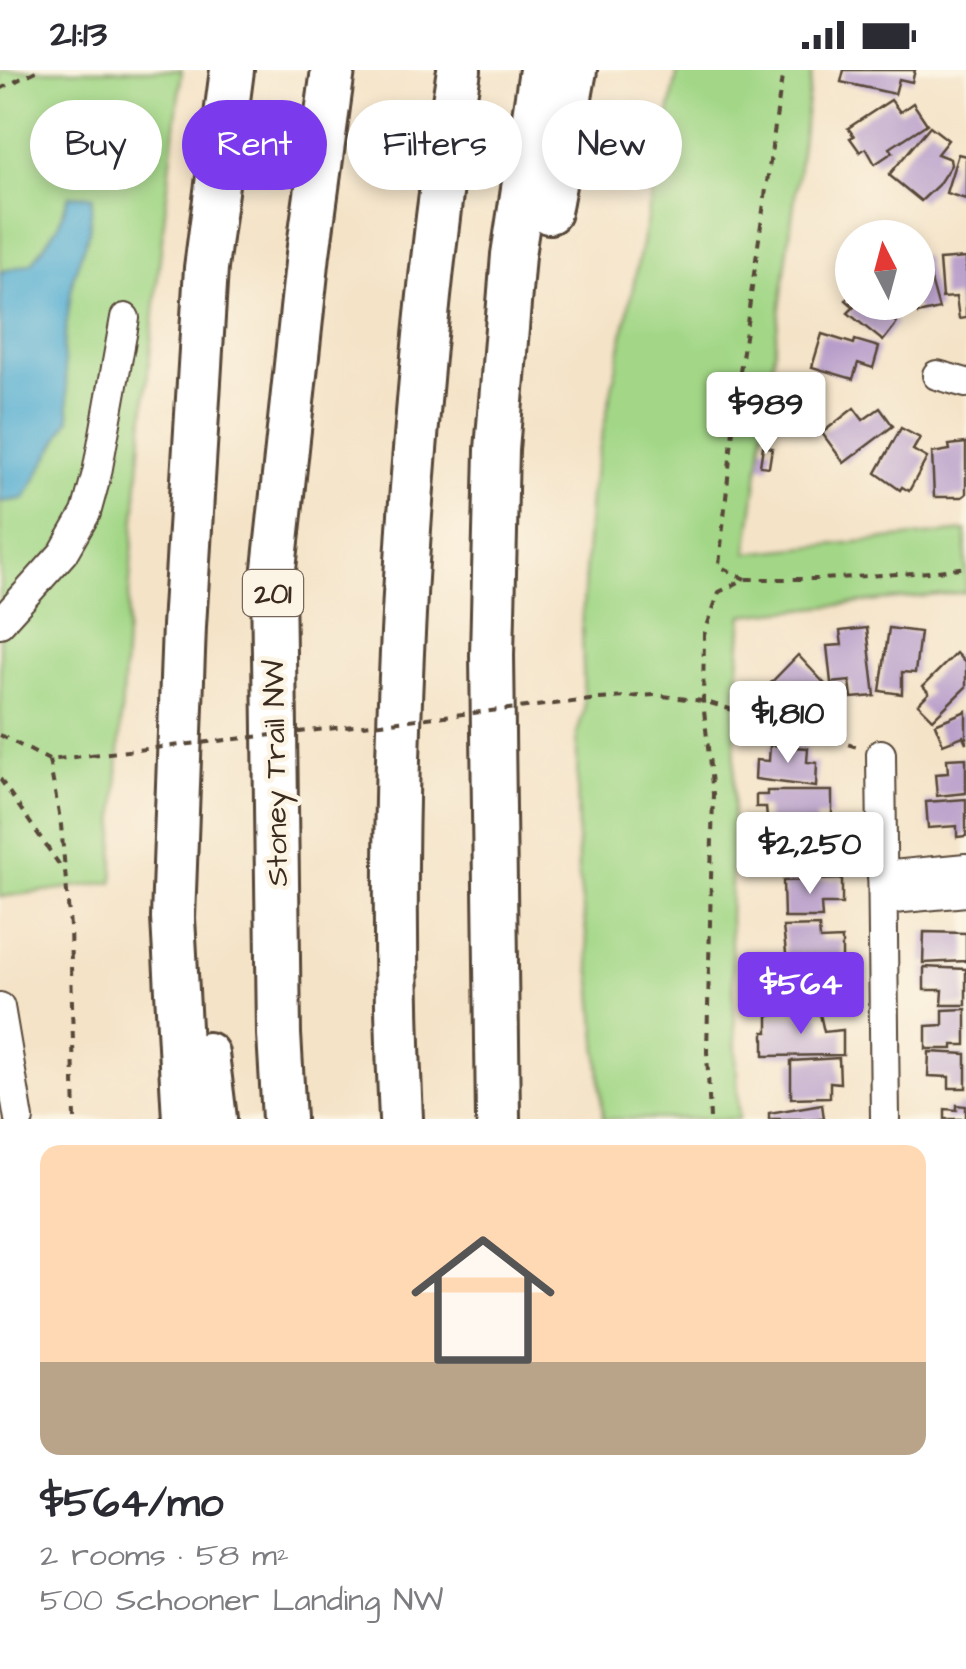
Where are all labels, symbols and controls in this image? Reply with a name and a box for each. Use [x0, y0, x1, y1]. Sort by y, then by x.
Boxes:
text: 21:13 [50, 9, 107, 61]
chip: Buy [30, 100, 162, 190]
chip: Rent [182, 100, 327, 190]
chip: Filters [347, 100, 522, 190]
chip: New [542, 100, 682, 190]
north arrow [835, 220, 935, 320]
map controls [835, 220, 935, 320]
pin: $989 [707, 372, 825, 457]
text: $989 [729, 382, 804, 427]
road number: 201 [243, 570, 303, 616]
street label: Stoney Trail NW [253, 659, 300, 887]
pin: $1,810 [707, 681, 869, 766]
text: $1,810 [752, 691, 824, 736]
pin: $2,250 [729, 812, 891, 897]
text: $2,250 [759, 822, 861, 867]
pin: $564 [742, 952, 860, 1037]
text: $564 [760, 962, 842, 1007]
icon: home [393, 1210, 573, 1390]
text: $564/mo [40, 1475, 223, 1533]
text: 2 rooms · 58 m² [40, 1533, 289, 1578]
text: 500 Schooner Landing NW [40, 1578, 443, 1623]

